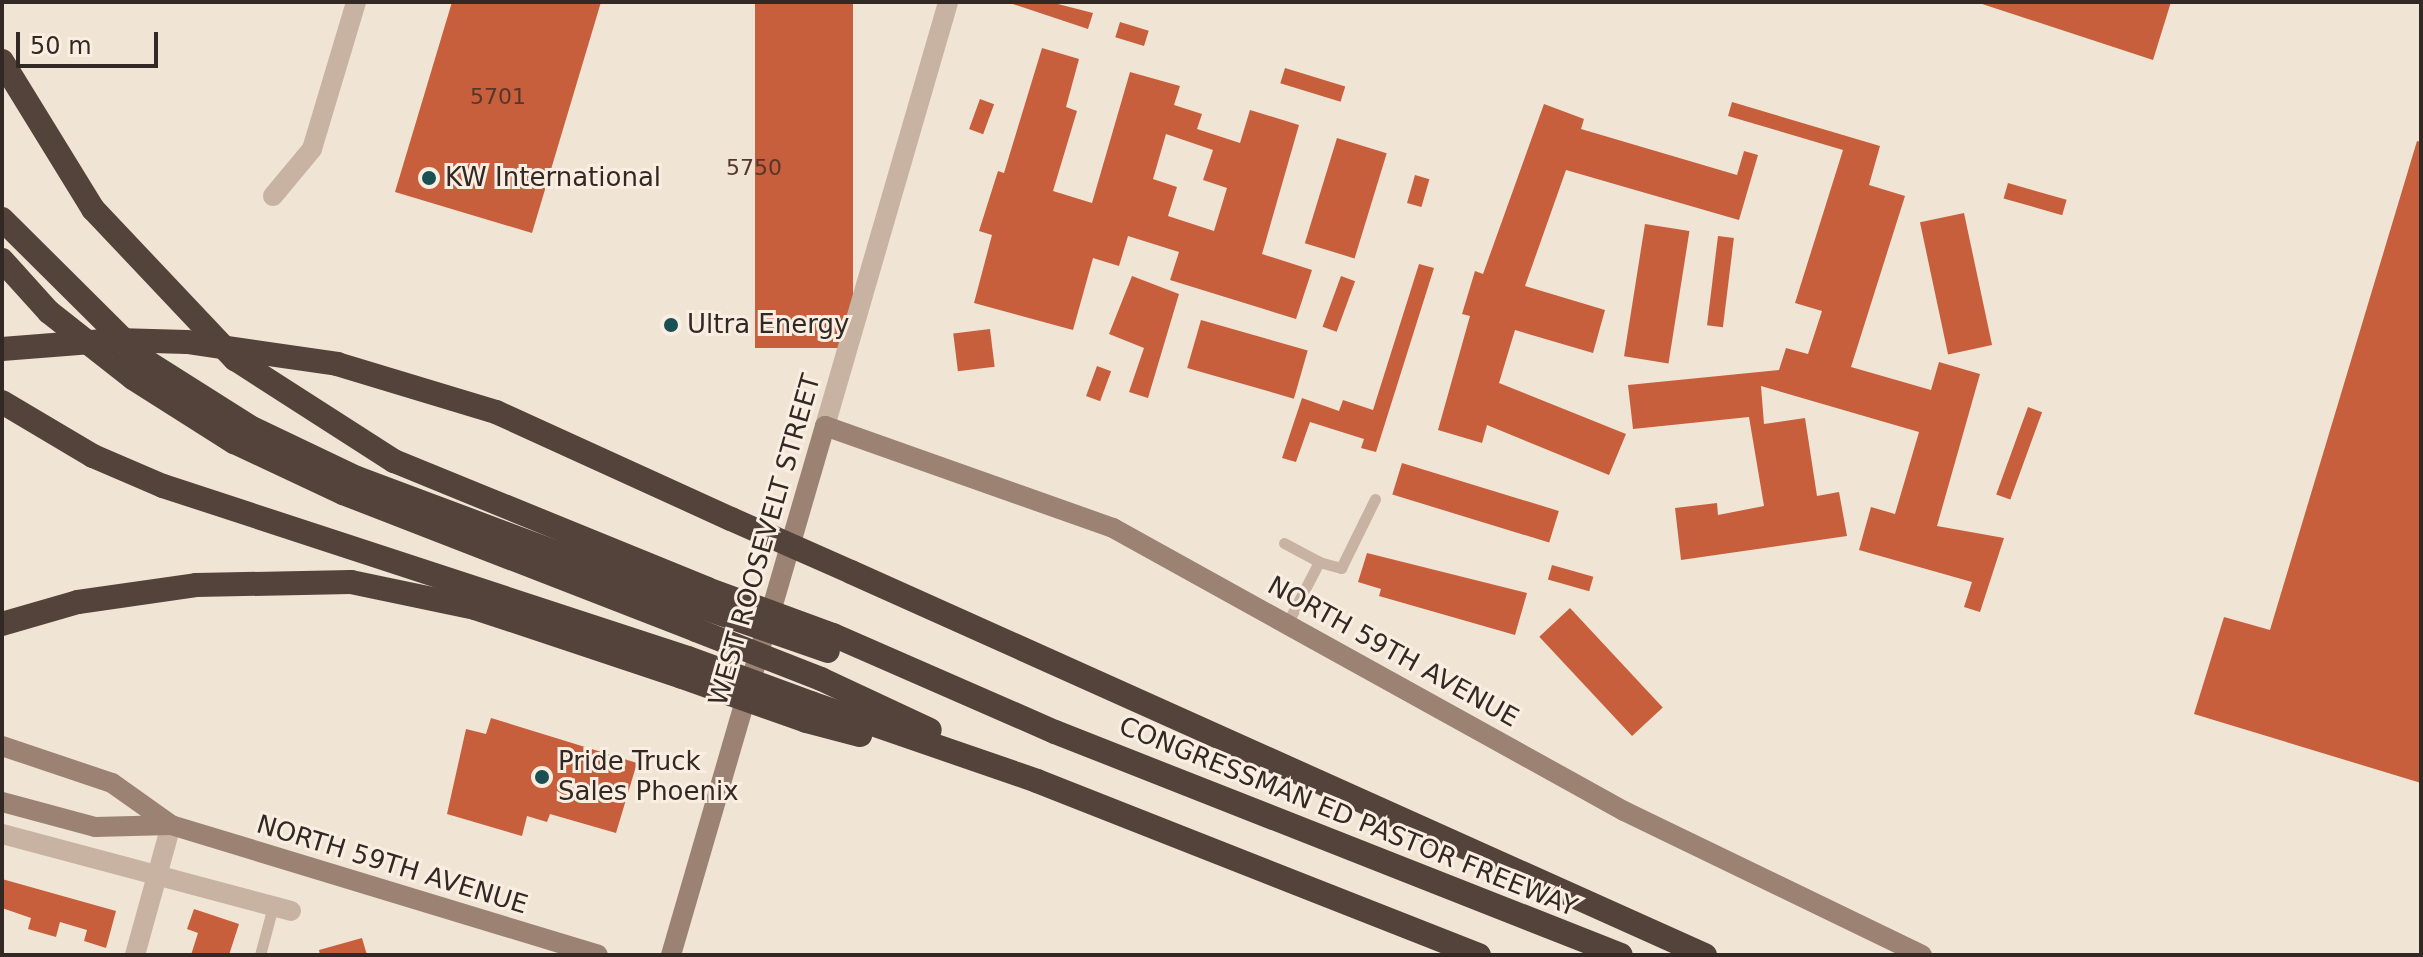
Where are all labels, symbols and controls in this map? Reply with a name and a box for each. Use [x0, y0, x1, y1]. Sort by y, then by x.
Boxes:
scale bar [20, 16, 162, 66]
text: 50 m [30, 32, 92, 60]
house number: 5701 [470, 84, 526, 110]
house number: 5750 [726, 155, 782, 181]
place label: KW International [445, 162, 661, 194]
marker: KW International [420, 169, 438, 187]
place label: Ultra Energy [687, 309, 849, 341]
marker: Ultra Energy [662, 316, 680, 334]
street label: WEST ROOSEVELT STREET [703, 371, 827, 709]
street label: NORTH 59TH AVENUE [1262, 570, 1524, 734]
street label: CONGRESSMAN ED PASTOR FREEWAY [1114, 711, 1582, 923]
place label: Pride Truck Sales Phoenix [558, 746, 739, 808]
marker: Pride Truck Sales Phoenix [533, 768, 551, 786]
street label: NORTH 59TH AVENUE [253, 809, 531, 921]

